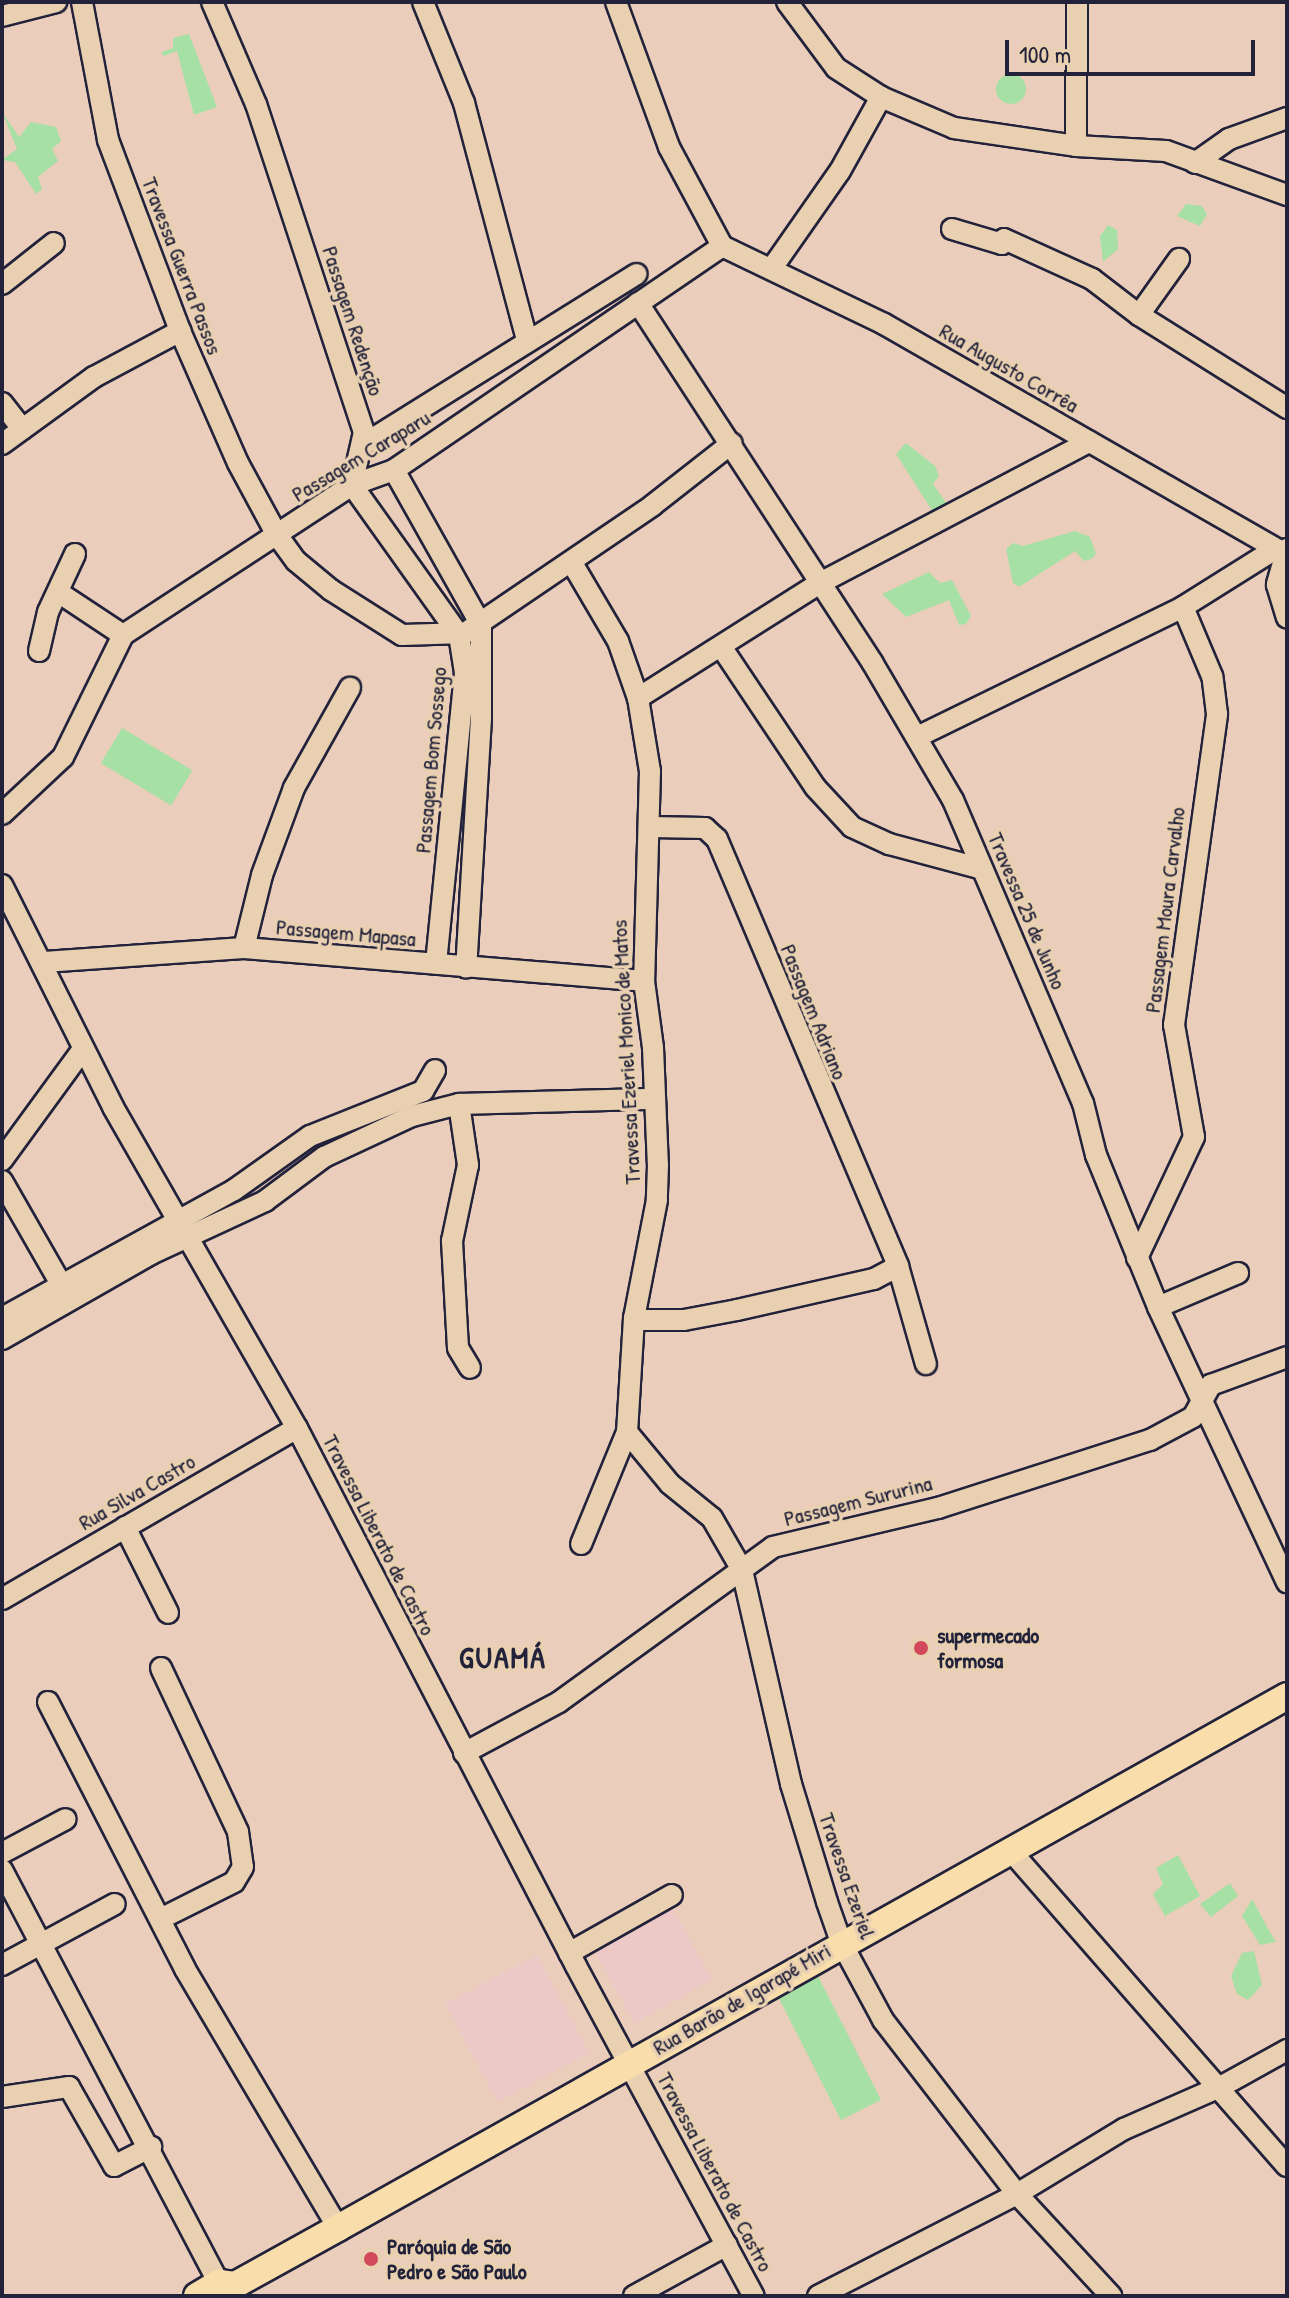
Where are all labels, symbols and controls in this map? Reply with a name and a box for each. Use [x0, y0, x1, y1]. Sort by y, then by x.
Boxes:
scale bar [1009, 24, 1259, 74]
text: 100 m [1019, 38, 1071, 70]
street label: Travessa Guerra Passos [136, 174, 228, 358]
street label: Passagem Redenção [316, 243, 390, 399]
street label: Rua Augusto Corrêa [935, 318, 1083, 418]
street label: Passagem Caraparu [287, 404, 435, 508]
street label: Passagem Bom Sossego [410, 666, 452, 854]
street label: Passagem Moura Carvalho [1139, 806, 1191, 1014]
street label: Travessa 25 de Junho [982, 829, 1072, 993]
street label: Passagem Mapasa [275, 914, 417, 952]
street label: Travessa Ezeriel Monico de Matos [606, 919, 646, 1185]
street label: Passagem Adriano [775, 941, 853, 1083]
street label: Travessa Liberato de Castro [317, 1430, 441, 1640]
street label: Rua Silva Castro [74, 1448, 200, 1536]
street label: Passagem Sururina [781, 1470, 935, 1532]
place label: supermecado formosa [937, 1622, 1039, 1674]
district label: GUAMÁ [459, 1639, 547, 1675]
marker: supermecado formosa [912, 1639, 930, 1657]
street label: Travessa Ezeriel [813, 1810, 881, 1942]
street label: Rua Barão de Igarapé Miri [648, 1937, 836, 2061]
street label: Travessa Liberato de Castro [651, 2068, 779, 2276]
place label: Paróquia de São Pedro e São Paulo [387, 2233, 527, 2284]
marker: Paróquia de São Pedro e São Paulo [362, 2250, 380, 2268]

